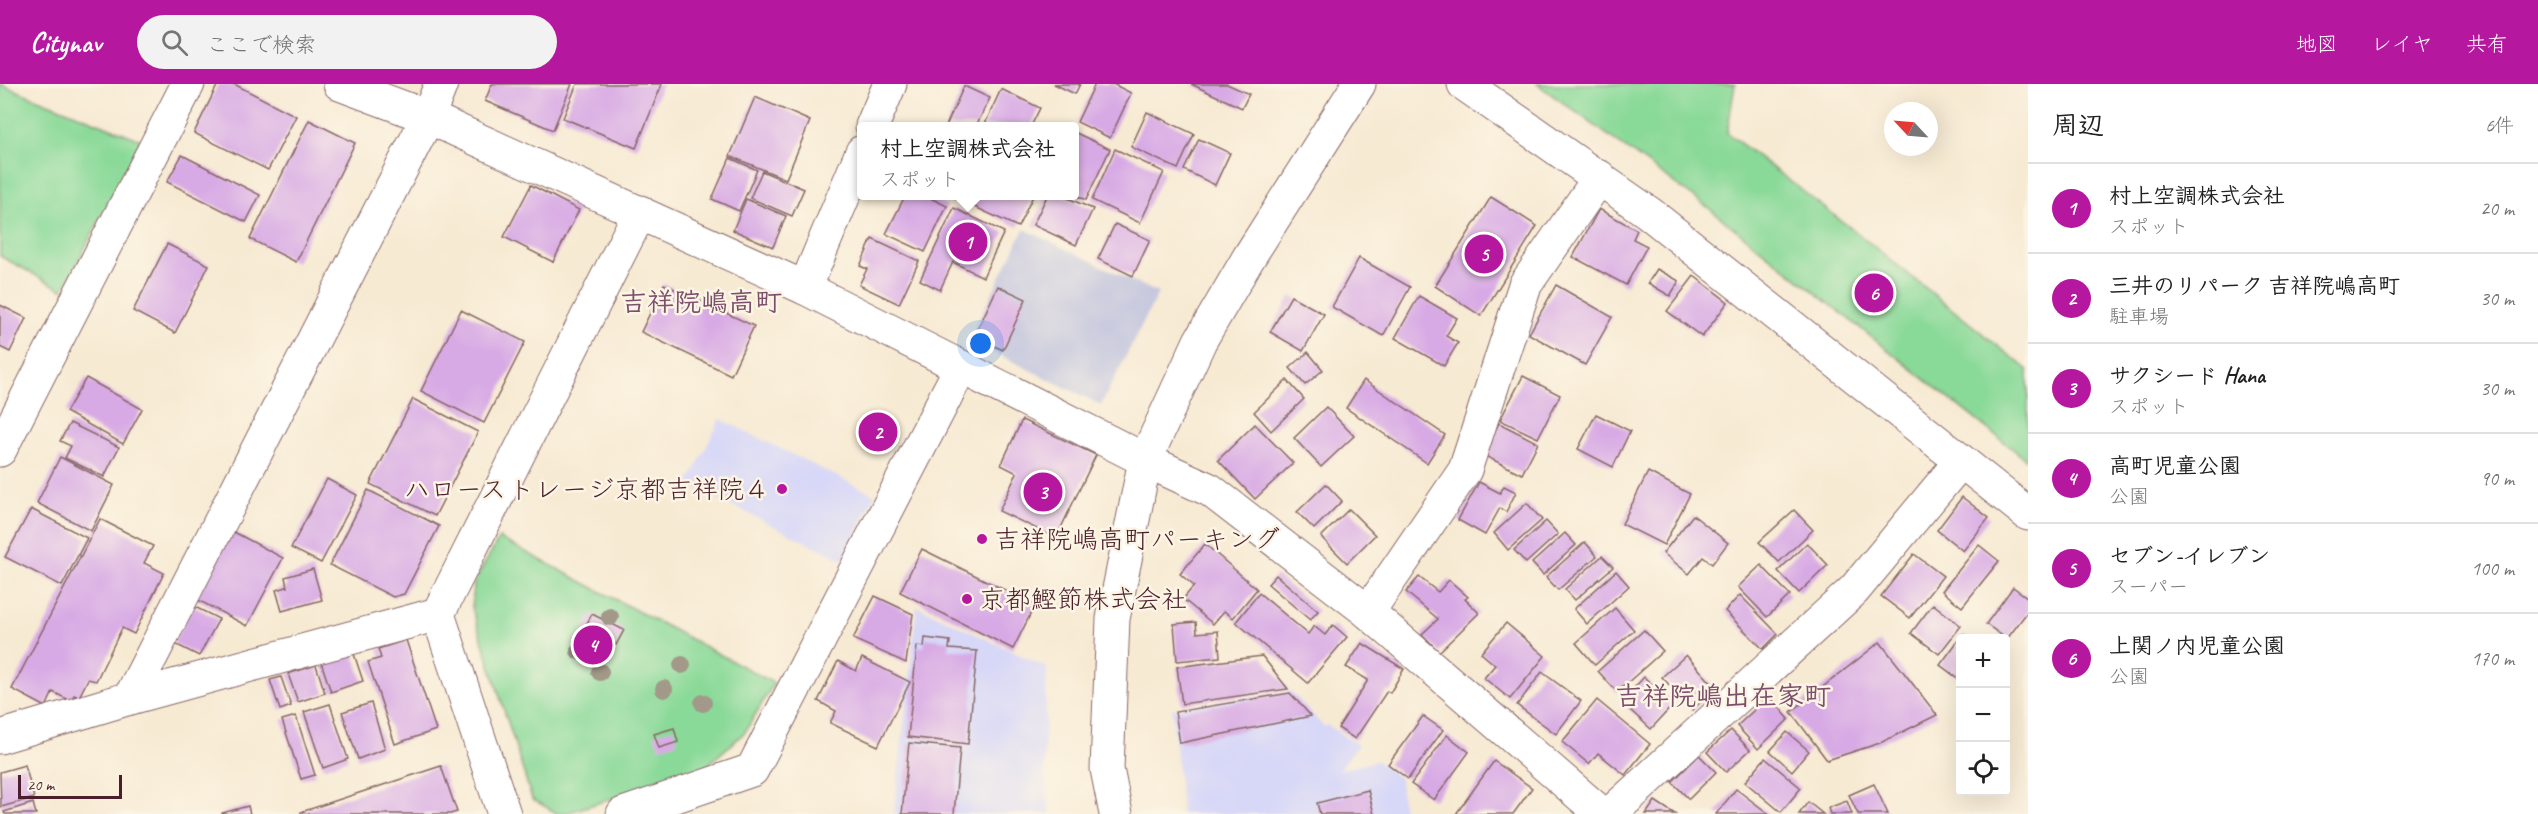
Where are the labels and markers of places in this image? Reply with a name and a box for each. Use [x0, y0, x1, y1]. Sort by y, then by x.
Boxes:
pin: 1 [948, 220, 988, 264]
pin: 5 [1464, 232, 1504, 276]
pin: 6 [1854, 270, 1894, 316]
pin: 2 [858, 410, 898, 454]
pin: 3 [1024, 470, 1062, 514]
place label: ハローストレージ京都吉祥院４ [404, 473, 770, 506]
marker: ハローストレージ京都吉祥院４ [775, 482, 789, 496]
place label: 吉祥院嶋高町パーキング [994, 523, 1280, 556]
marker: 吉祥院嶋高町パーキング [975, 532, 989, 546]
place label: 京都鰹節株式会社 [979, 583, 1187, 616]
marker: 京都鰹節株式会社 [960, 592, 974, 606]
pin: 4 [574, 622, 612, 668]

